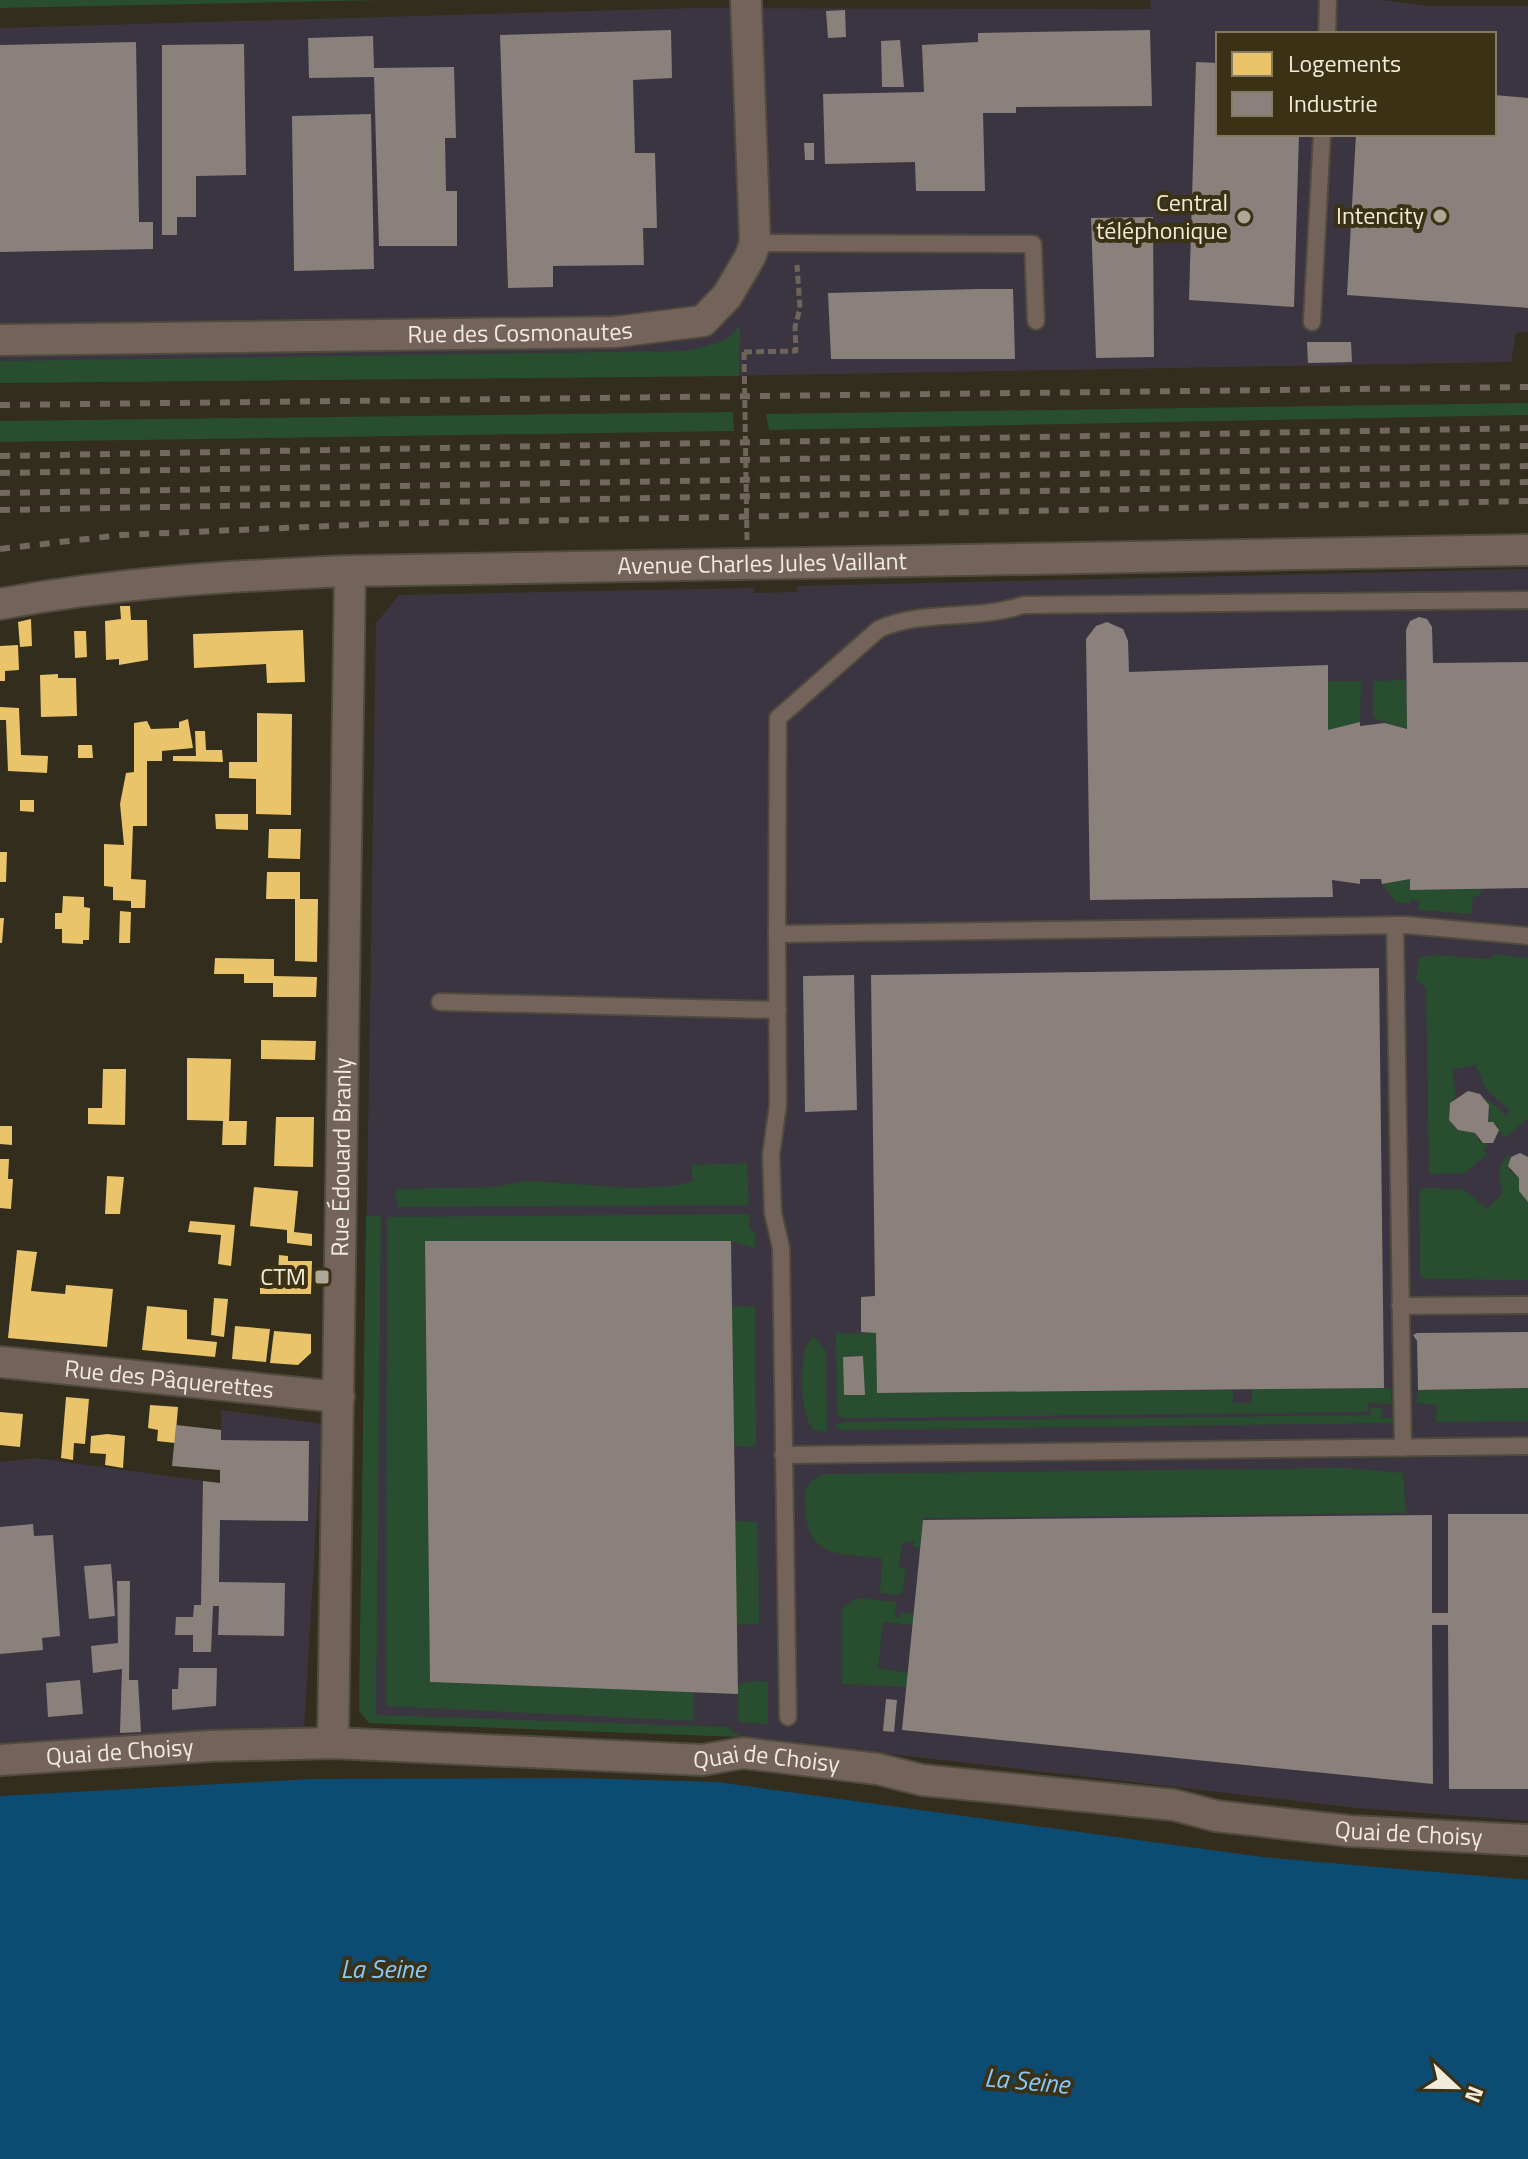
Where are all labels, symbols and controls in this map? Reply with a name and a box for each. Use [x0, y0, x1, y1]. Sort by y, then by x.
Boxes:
legend [1216, 32, 1496, 136]
text: Logements [1288, 45, 1401, 81]
text: Industrie [1288, 85, 1378, 121]
place label: Central téléphonique [1096, 184, 1228, 248]
place label: Intencity [1336, 197, 1424, 233]
marker: Intencity [1431, 207, 1449, 225]
marker: Central téléphonique [1235, 208, 1253, 226]
street label: Rue des Cosmonautes [407, 311, 634, 352]
street label: Avenue Charles Jules Vaillant [617, 542, 908, 583]
street label: Rue Édouard Branly [321, 1057, 360, 1257]
place label: CTM [260, 1258, 306, 1294]
marker: CTM [313, 1268, 331, 1286]
street label: Rue des Pâquerettes [63, 1350, 276, 1407]
street label: Quai de Choisy [45, 1728, 195, 1774]
street label: Quai de Choisy [692, 1734, 842, 1781]
street label: Quai de Choisy [1333, 1810, 1484, 1855]
water label: La Seine [340, 1949, 428, 1988]
north arrow [1416, 2047, 1496, 2127]
water label: La Seine [983, 2057, 1073, 2104]
text: N [1456, 2081, 1493, 2108]

